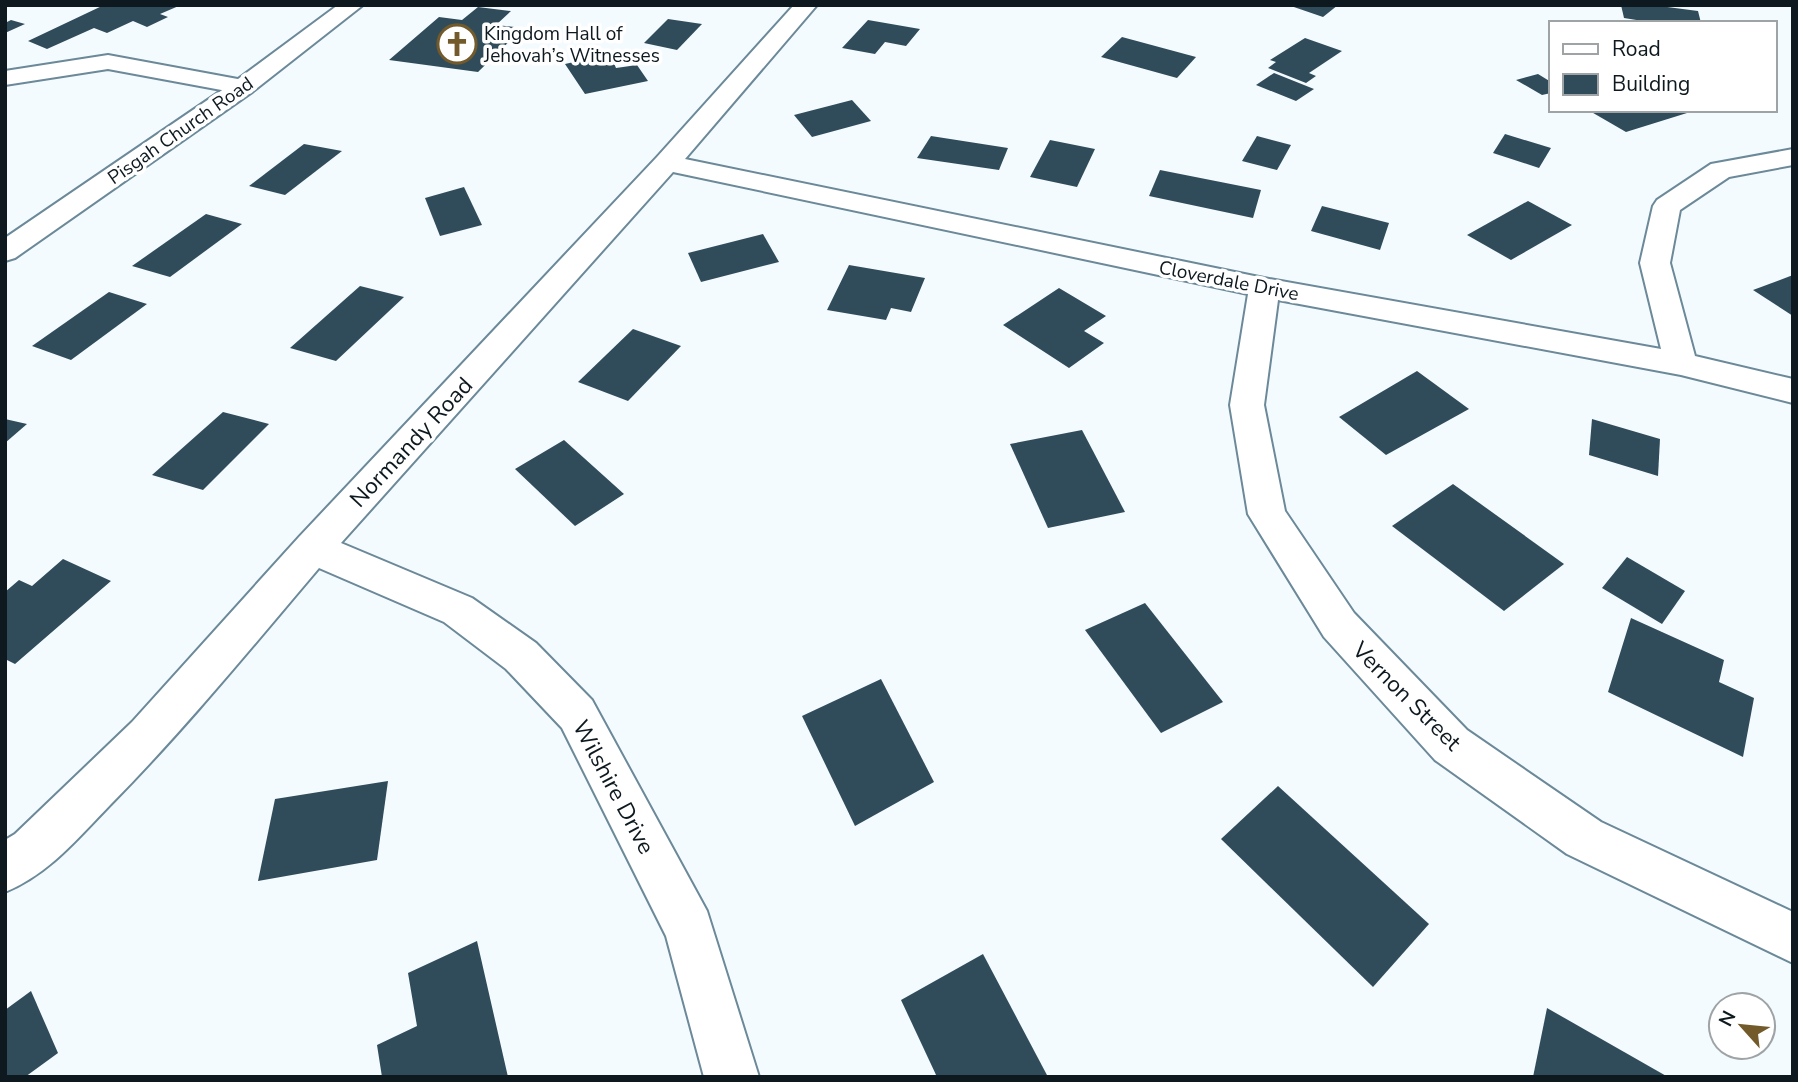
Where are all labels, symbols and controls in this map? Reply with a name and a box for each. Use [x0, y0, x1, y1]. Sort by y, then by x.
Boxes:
place label: Kingdom Hall of Jehovah’s Witnesses [483, 21, 660, 69]
legend [1549, 21, 1777, 112]
church icon: Kingdom Hall of Jehovah’s Witnesses [436, 23, 478, 65]
text: Road [1612, 35, 1661, 63]
text: Building [1612, 70, 1690, 98]
street label: Pisgah Church Road [103, 71, 259, 191]
street label: Cloverdale Drive [1157, 255, 1301, 307]
street label: Normandy Road [343, 370, 480, 514]
street label: Vernon Street [1345, 634, 1469, 758]
street label: Wilshire Drive [565, 715, 662, 860]
north arrow [1707, 991, 1777, 1061]
text: N [1713, 1006, 1743, 1031]

